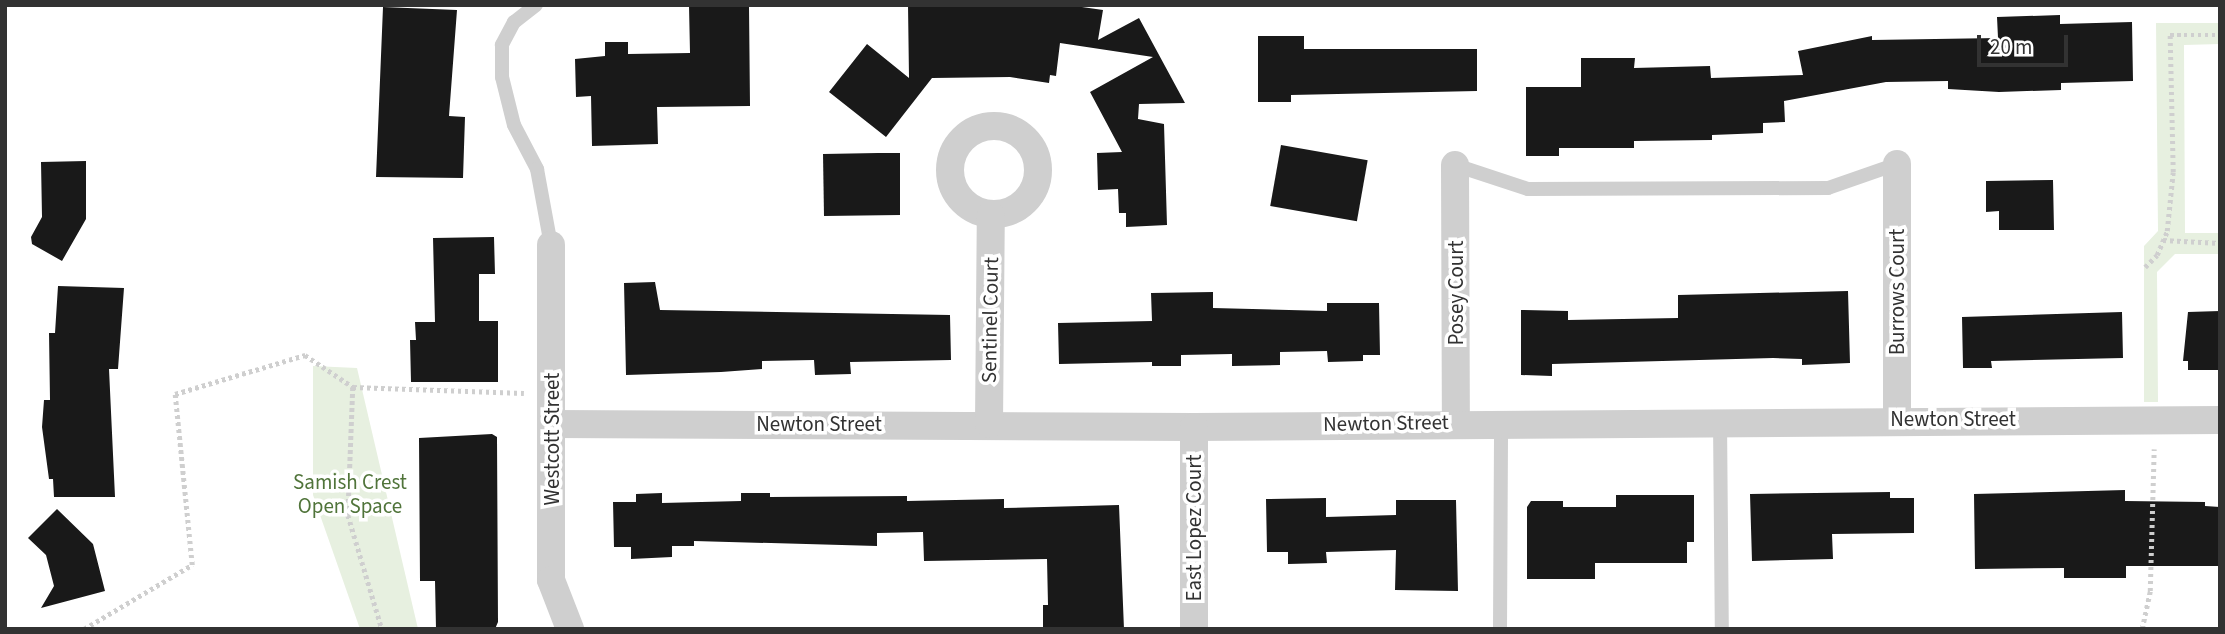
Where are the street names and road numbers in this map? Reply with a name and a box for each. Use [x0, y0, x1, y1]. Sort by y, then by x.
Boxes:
street label: Burrows Court [1884, 229, 1910, 355]
street label: Posey Court [1443, 240, 1469, 346]
street label: Sentinel Court [976, 257, 1004, 383]
street label: Westcott Street [539, 373, 565, 505]
street label: Newton Street [1890, 406, 2016, 432]
street label: Newton Street [1323, 409, 1449, 437]
street label: Newton Street [756, 411, 882, 437]
street label: East Lopez Court [1181, 454, 1207, 602]

